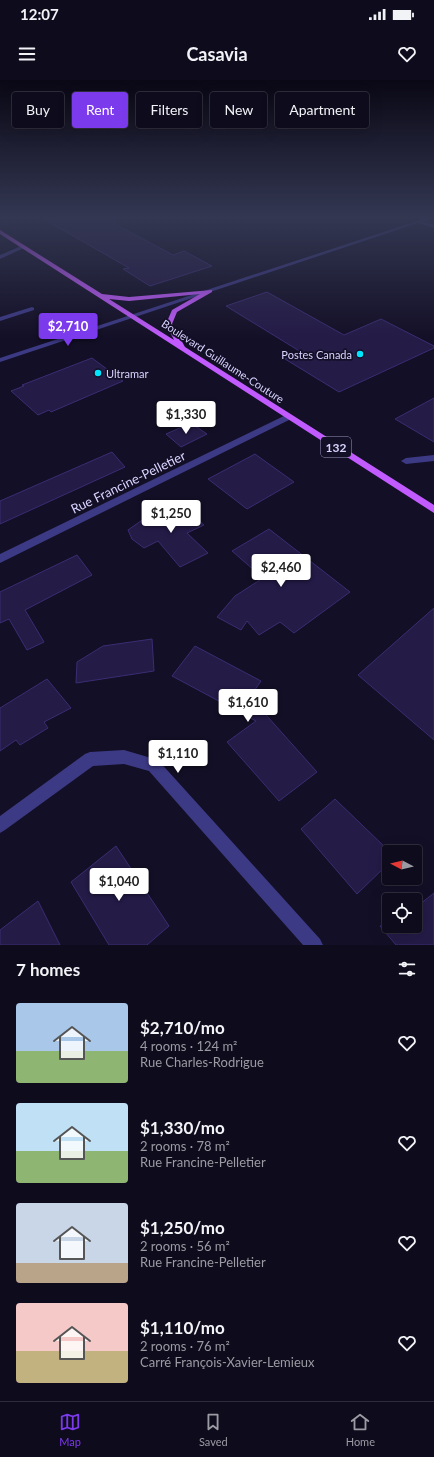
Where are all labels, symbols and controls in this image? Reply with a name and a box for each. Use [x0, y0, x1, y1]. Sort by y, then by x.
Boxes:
text: 12:07 [20, 5, 59, 23]
icon: menu [16, 43, 38, 65]
text: Casavia [186, 43, 248, 65]
icon: heart [396, 43, 418, 65]
chip: Buy [12, 92, 64, 128]
chip: Rent [72, 92, 128, 128]
chip: Filters [136, 92, 202, 128]
chip: New [210, 92, 267, 128]
chip: Apartment [275, 92, 369, 128]
pin: $2,710 [35, 313, 101, 347]
street label: Boulevard Guillaume-Couture [159, 317, 287, 406]
text: $2,710 [48, 318, 88, 334]
place label: Postes Canada [281, 348, 352, 361]
marker: Postes Canada [355, 349, 365, 359]
place label: Ultramar [106, 367, 148, 380]
marker: Ultramar [93, 368, 103, 378]
pin: $1,330 [153, 401, 219, 435]
text: $1,330 [166, 406, 206, 422]
road number: 132 [321, 437, 351, 457]
street label: Rue Francine-Pelletier [68, 447, 188, 517]
pin: $1,250 [138, 500, 204, 534]
text: $1,250 [151, 505, 191, 521]
pin: $2,460 [248, 554, 314, 588]
text: $2,460 [261, 559, 301, 575]
pin: $1,610 [215, 689, 281, 723]
text: $1,610 [228, 694, 268, 710]
pin: $1,110 [145, 740, 211, 774]
text: $1,110 [158, 745, 198, 761]
north arrow [382, 845, 422, 885]
map controls [382, 845, 422, 933]
pin: $1,040 [86, 868, 152, 902]
text: $1,040 [99, 873, 139, 889]
button: locate [382, 893, 422, 933]
icon: filters [396, 958, 418, 980]
text: 7 homes [16, 959, 80, 980]
text: $2,710/mo [140, 1017, 225, 1038]
icon: home [48, 1019, 96, 1067]
icon: heart [396, 1032, 418, 1054]
text: 4 rooms · 124 m² [140, 1038, 237, 1054]
text: Rue Charles-Rodrigue [140, 1054, 264, 1070]
text: $1,330/mo [140, 1117, 225, 1138]
icon: home [48, 1119, 96, 1167]
icon: heart [396, 1132, 418, 1154]
text: 2 rooms · 78 m² [140, 1138, 230, 1154]
text: Rue Francine-Pelletier [140, 1154, 266, 1170]
text: $1,250/mo [140, 1217, 225, 1238]
icon: home [48, 1219, 96, 1267]
icon: heart [396, 1232, 418, 1254]
text: 2 rooms · 56 m² [140, 1238, 230, 1254]
text: Rue Francine-Pelletier [140, 1254, 266, 1270]
text: $1,110/mo [140, 1317, 225, 1338]
icon: home [48, 1319, 96, 1367]
icon: heart [396, 1332, 418, 1354]
text: 2 rooms · 76 m² [140, 1338, 230, 1354]
text: Carré François-Xavier-Lemieux [140, 1354, 315, 1370]
tab: Map [59, 1411, 81, 1448]
tab: Saved [199, 1411, 228, 1448]
tab: Home [346, 1411, 375, 1448]

